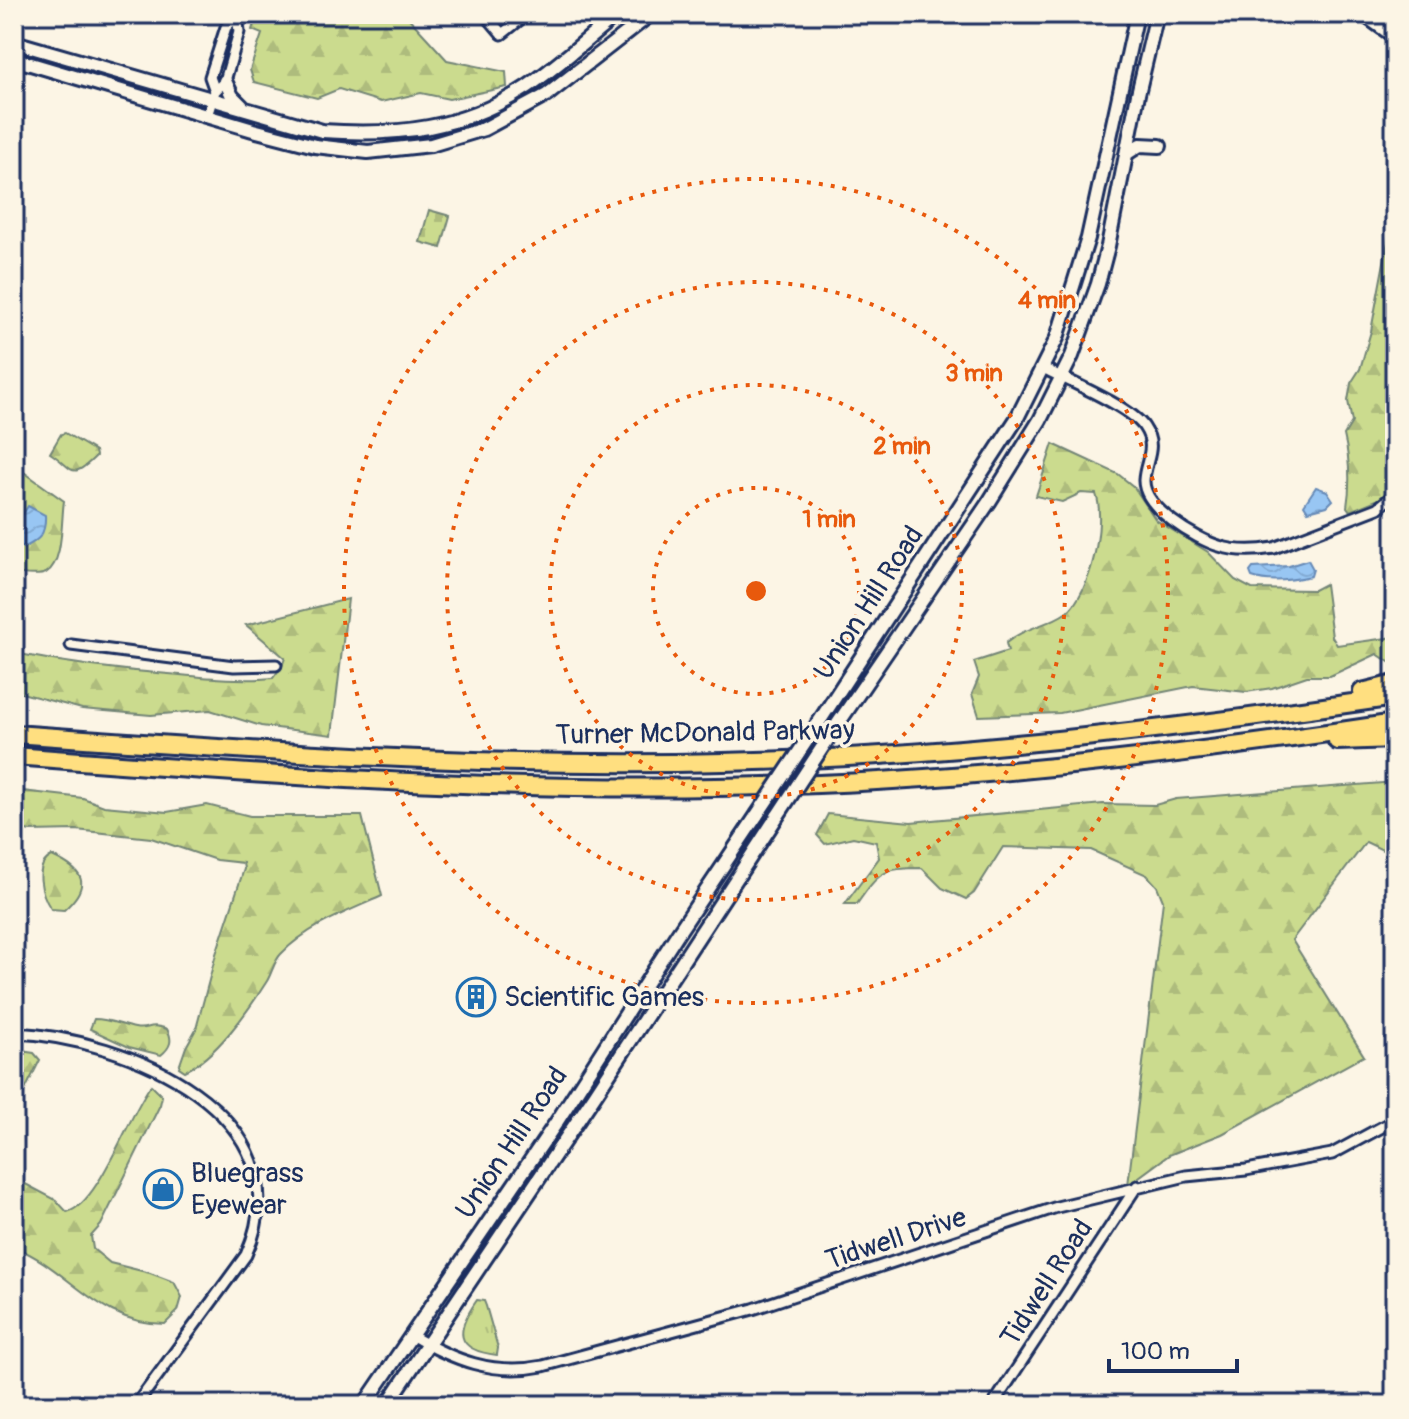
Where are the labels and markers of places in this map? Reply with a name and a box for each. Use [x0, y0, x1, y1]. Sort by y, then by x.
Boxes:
centre of rings [742, 577, 770, 605]
building icon: Scientific Games [455, 976, 497, 1018]
place label: Scientific Games [504, 980, 705, 1015]
place label: Bluegrass Eyewear [191, 1156, 304, 1223]
shop icon: Bluegrass Eyewear [142, 1168, 184, 1210]

